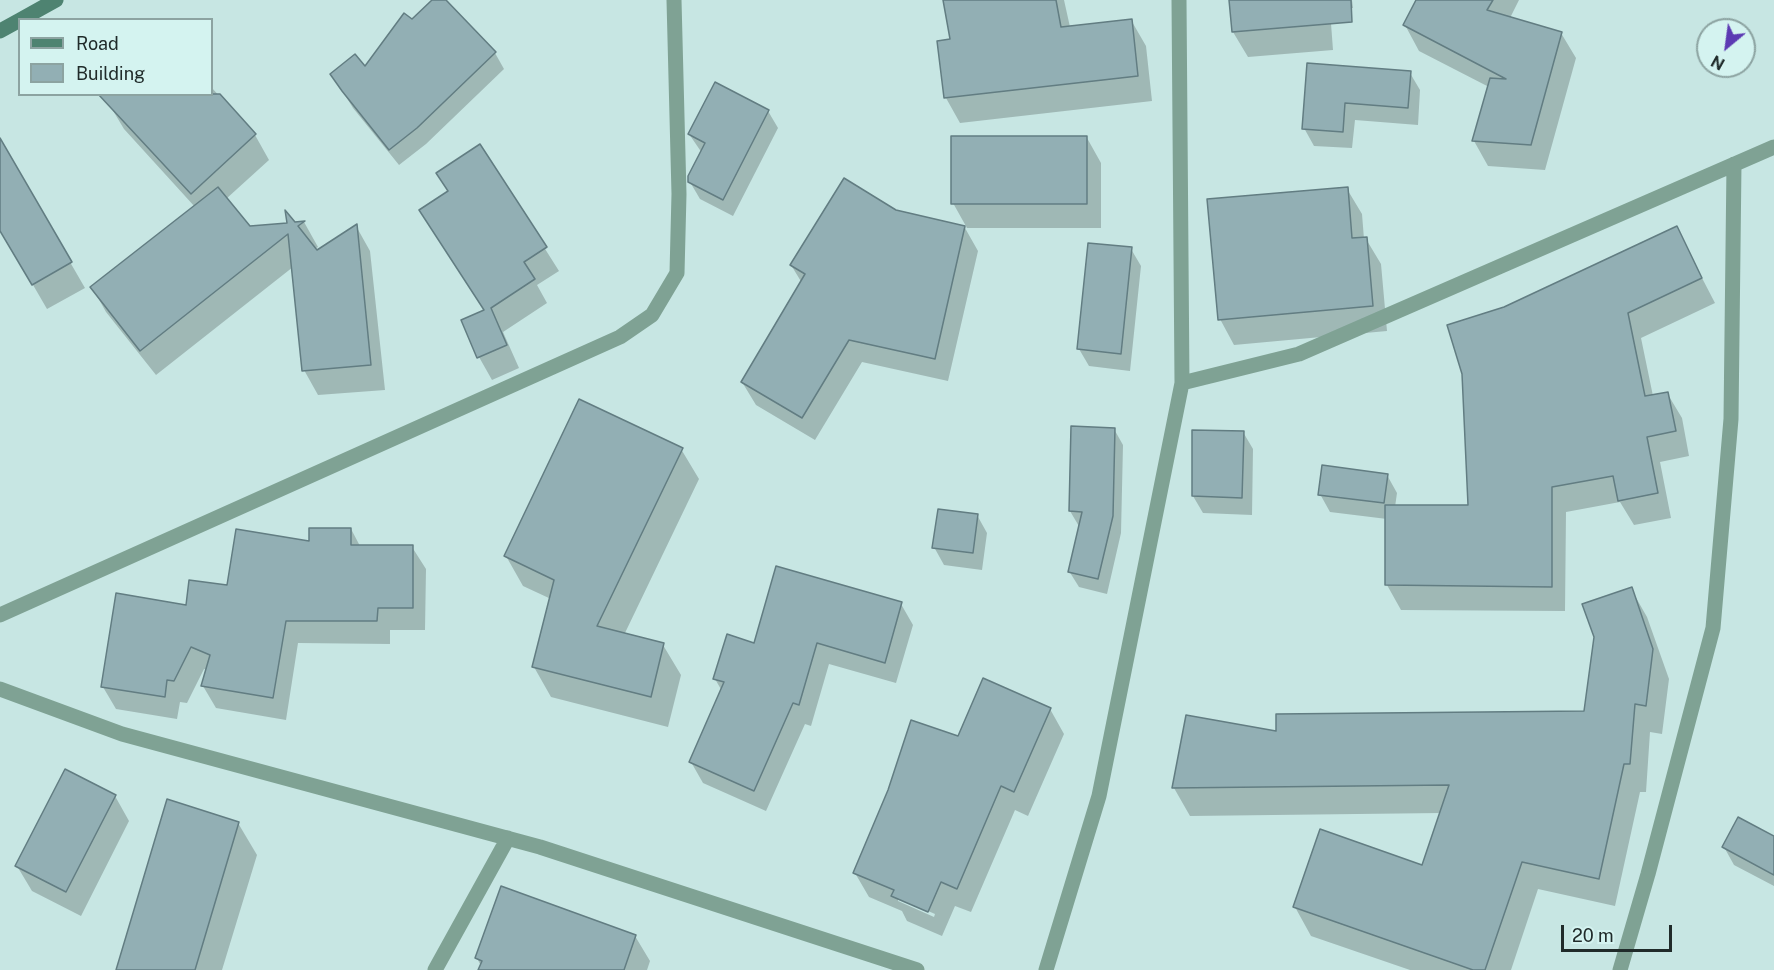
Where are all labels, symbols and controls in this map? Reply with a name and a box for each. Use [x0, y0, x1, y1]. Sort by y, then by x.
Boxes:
legend [18, 18, 213, 96]
north arrow [1696, 18, 1756, 78]
text: Road [76, 33, 119, 54]
text: N [1708, 51, 1728, 74]
text: Building [76, 63, 145, 84]
scale bar [1564, 913, 1675, 951]
text: 20 m [1572, 925, 1614, 946]

